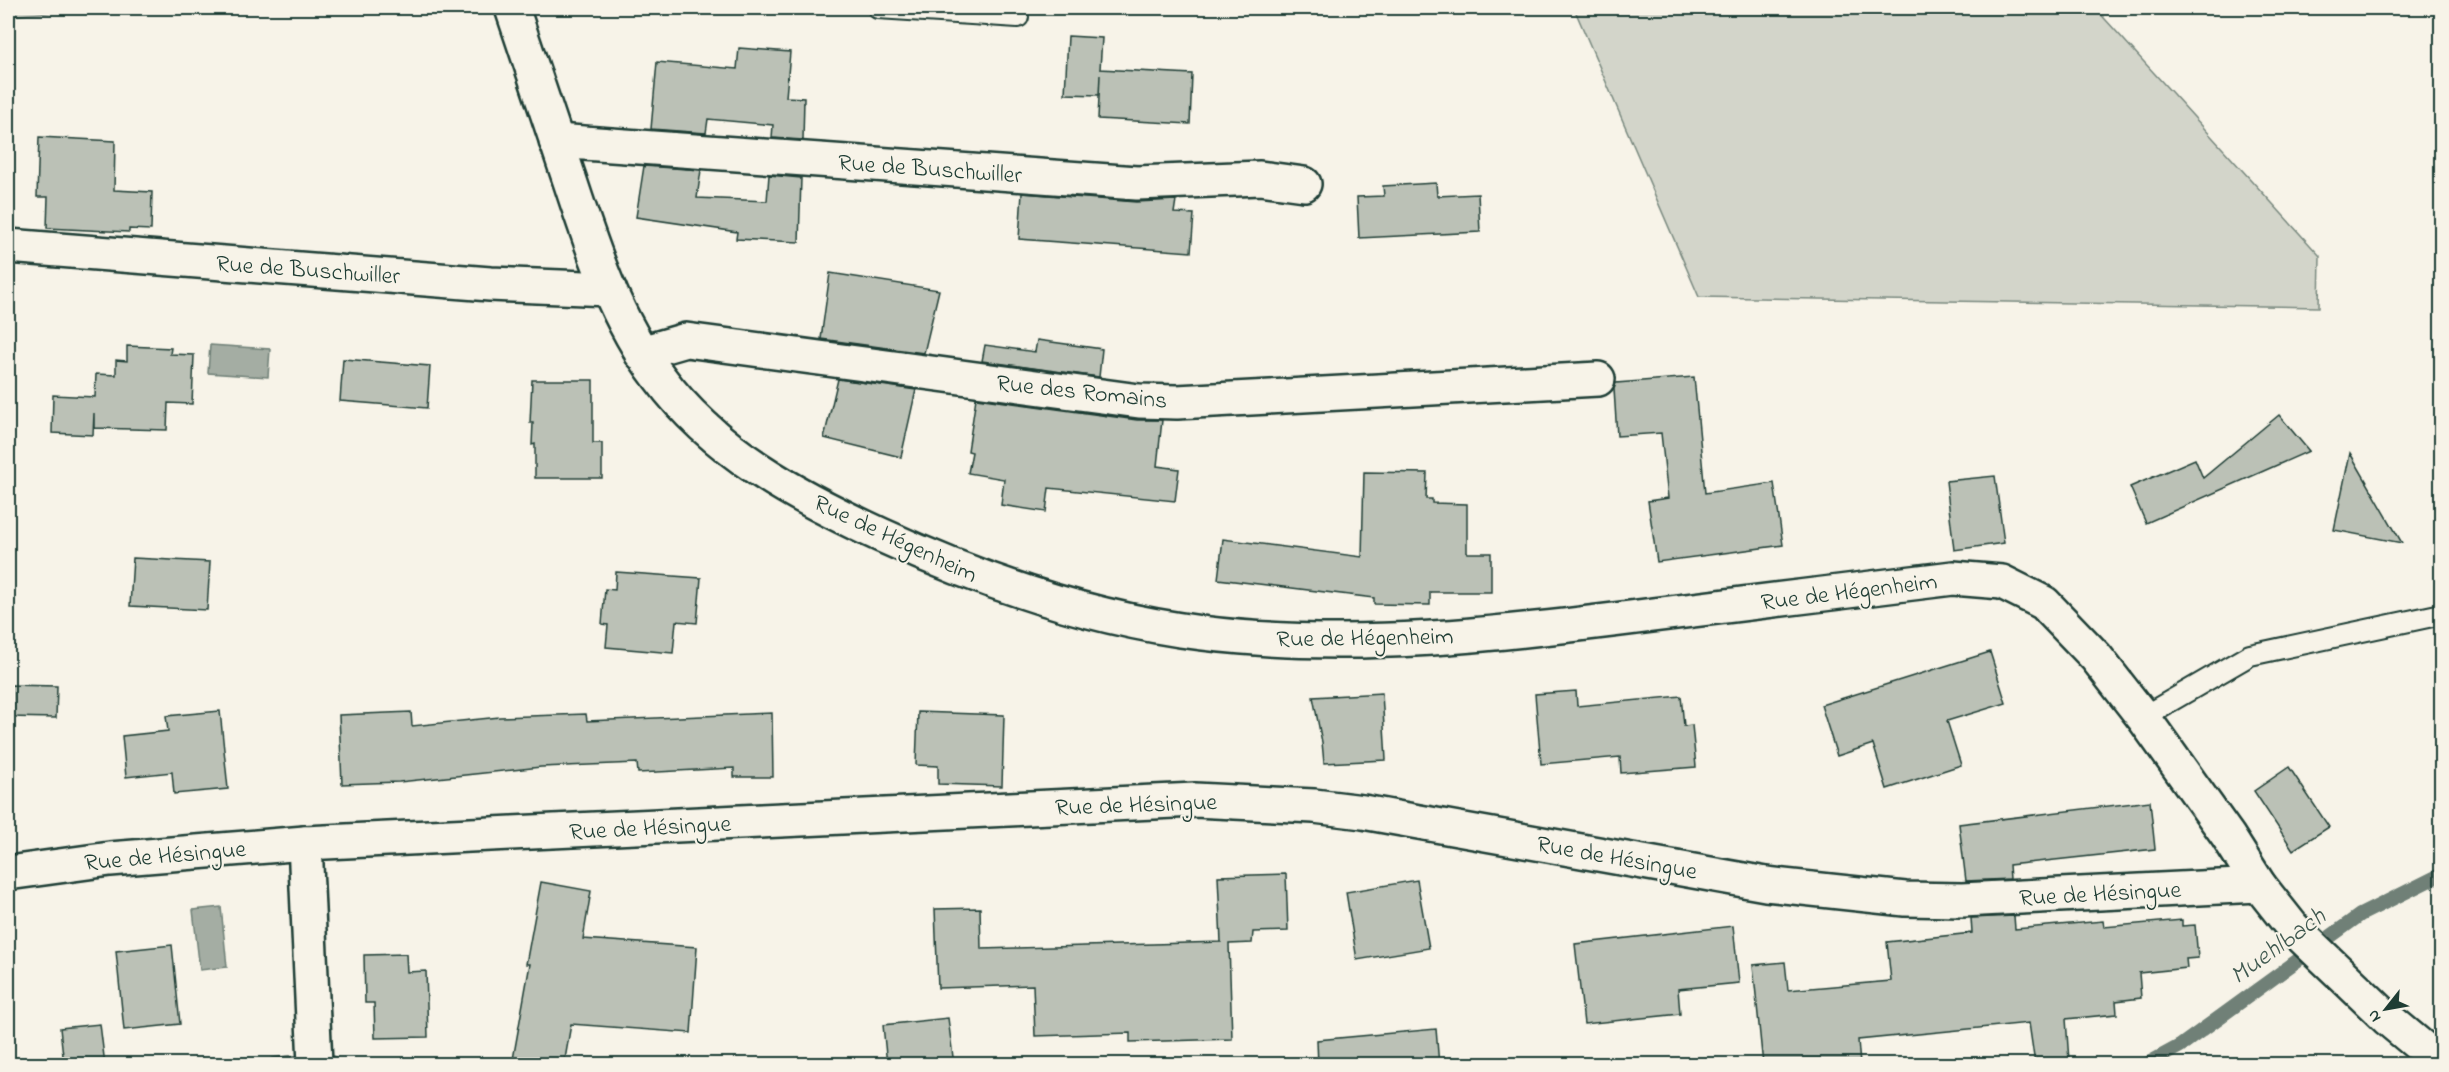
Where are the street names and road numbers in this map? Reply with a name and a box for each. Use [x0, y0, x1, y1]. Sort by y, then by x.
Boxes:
street label: Rue de Buschwiller [837, 147, 1024, 194]
street label: Rue de Buschwiller [215, 248, 402, 295]
street label: Rue des Romains [994, 367, 1169, 420]
street label: Rue de Hégenheim [807, 487, 983, 594]
street label: Rue de Hégenheim [1759, 565, 1939, 622]
street label: Rue de Hégenheim [1276, 620, 1454, 659]
street label: Rue de Hésingue [1054, 786, 1218, 827]
street label: Rue de Hésingue [568, 808, 732, 851]
street label: Rue de Hésingue [1534, 828, 1700, 891]
street label: Rue de Hésingue [83, 833, 248, 882]
street label: Rue de Hésingue [2018, 874, 2182, 917]

